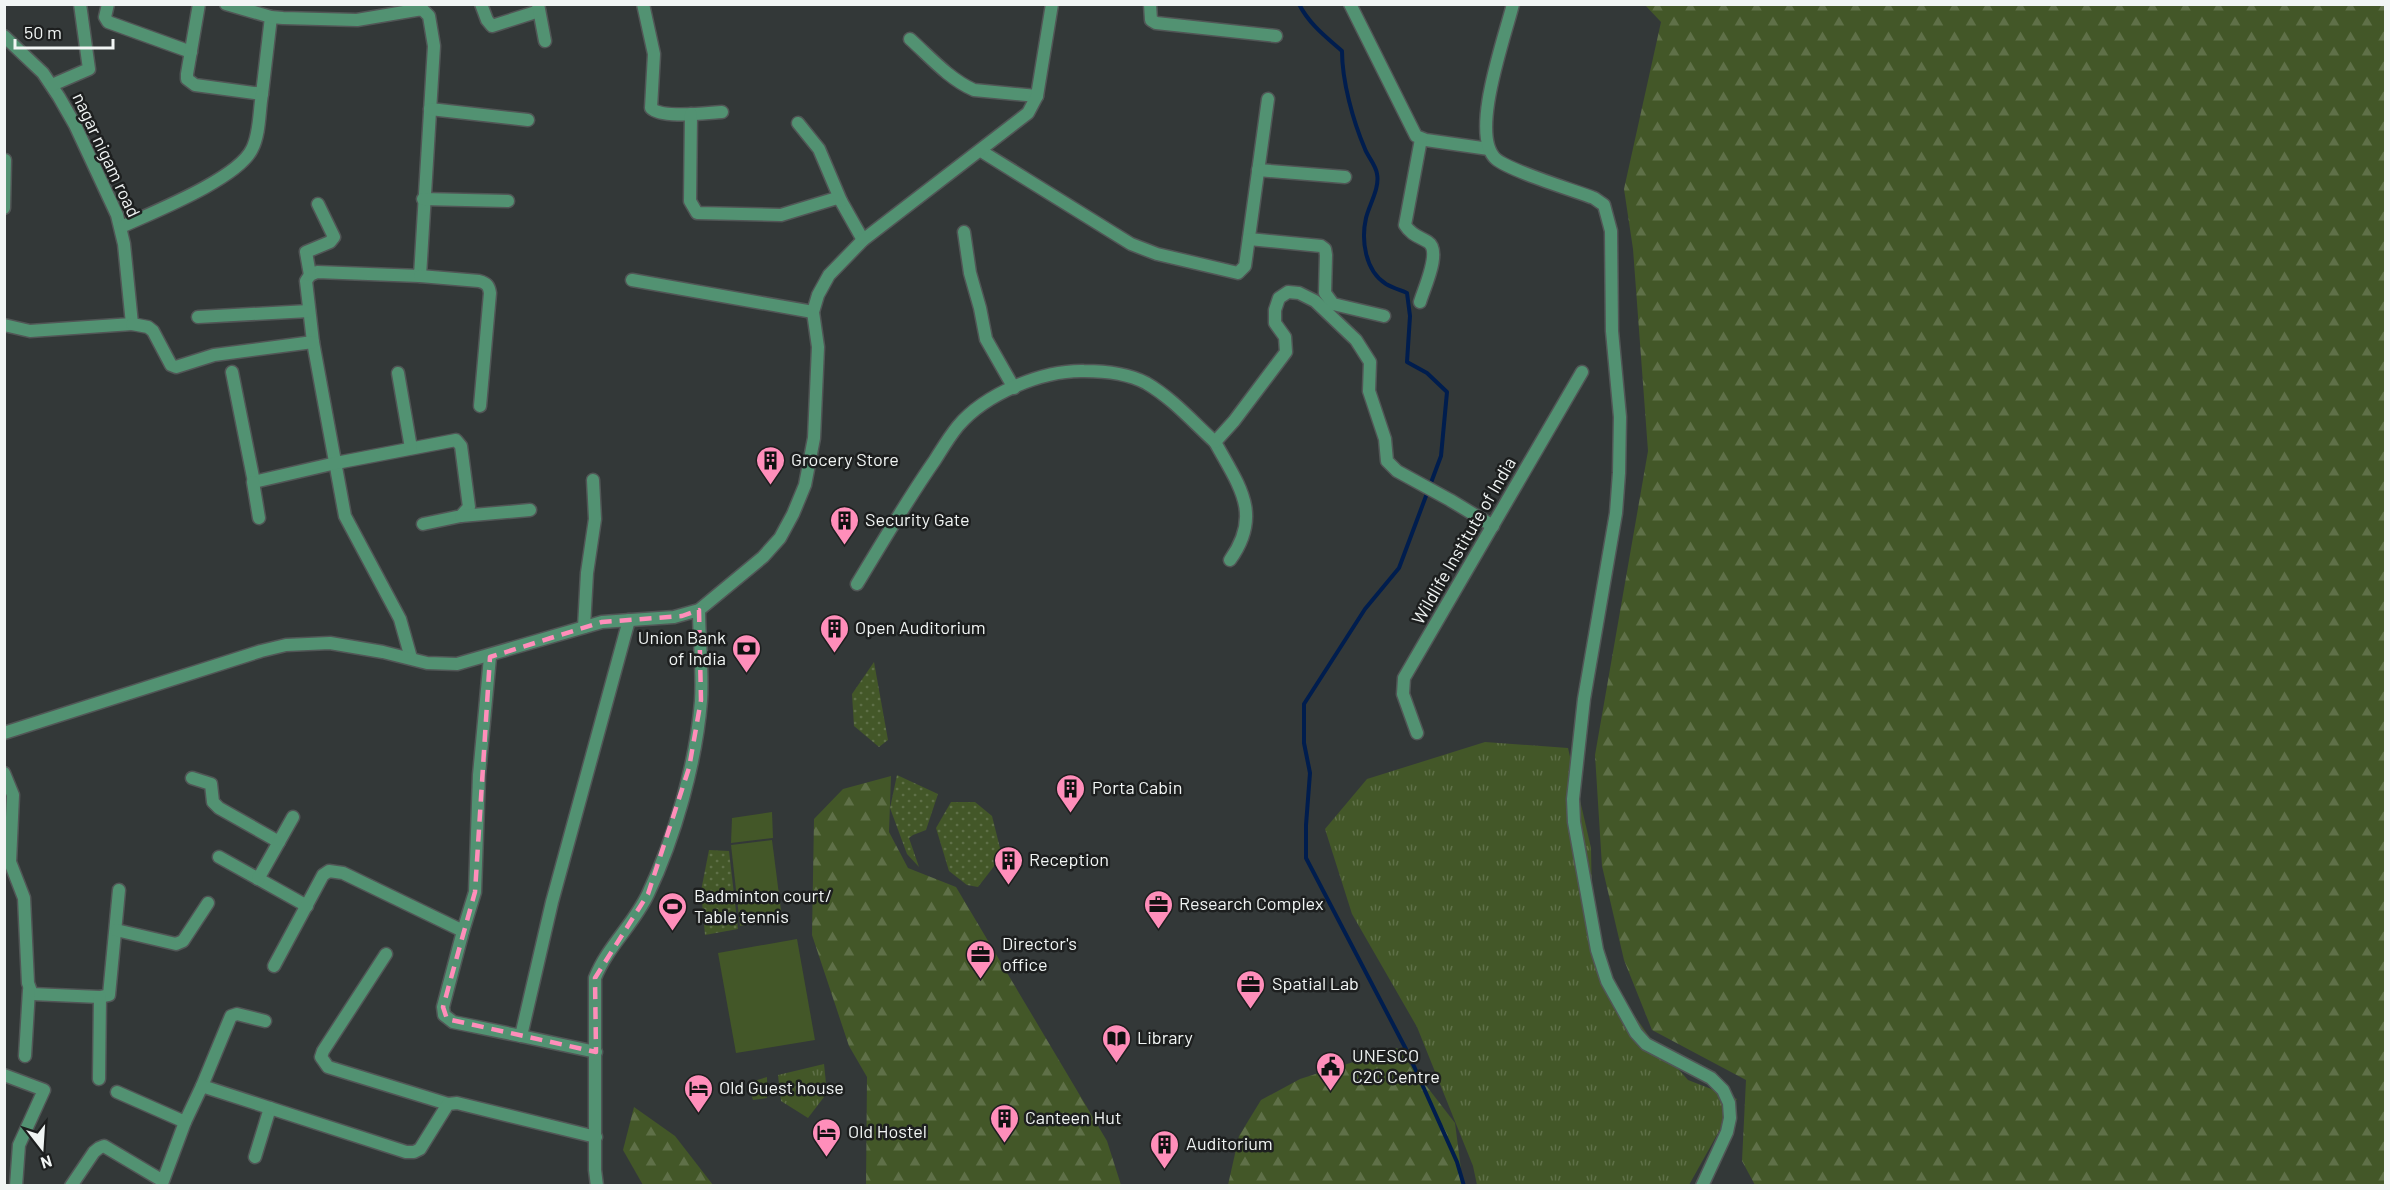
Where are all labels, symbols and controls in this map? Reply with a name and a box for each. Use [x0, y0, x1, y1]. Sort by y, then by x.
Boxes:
scale bar [15, 12, 112, 50]
text: 50 m [24, 21, 62, 43]
street label: nagar nigam road [68, 89, 145, 220]
building icon: Grocery Store [754, 444, 786, 486]
place label: Grocery Store [791, 448, 899, 470]
street label: Wildlife Institute of India [1406, 453, 1520, 628]
building icon: Security Gate [828, 504, 860, 546]
place label: Security Gate [865, 508, 970, 530]
building icon: Open Auditorium [818, 612, 850, 654]
place label: Open Auditorium [855, 616, 986, 638]
place label: Union Bank of India [638, 626, 726, 669]
bank icon: Union Bank of India [731, 632, 763, 674]
building icon: Porta Cabin [1055, 772, 1087, 814]
place label: Porta Cabin [1092, 776, 1182, 798]
building icon: Reception [992, 844, 1024, 886]
place label: Reception [1029, 848, 1109, 870]
place label: Badminton court/ Table tennis [694, 884, 832, 927]
office icon: Research Complex [1142, 888, 1174, 930]
sports icon: Badminton court/ Table tennis [657, 890, 689, 932]
place label: Research Complex [1179, 892, 1324, 914]
place label: Director's office [1002, 932, 1077, 975]
office icon: Director's office [965, 938, 997, 980]
office icon: Spatial Lab [1235, 968, 1267, 1010]
place label: Spatial Lab [1272, 972, 1359, 994]
library icon: Library [1100, 1022, 1132, 1064]
place label: Library [1137, 1026, 1193, 1048]
place label: UNESCO C2C Centre [1352, 1044, 1440, 1087]
public building icon: UNESCO C2C Centre [1315, 1050, 1347, 1092]
hotel icon: Old Guest house [682, 1072, 714, 1114]
place label: Old Guest house [719, 1076, 844, 1098]
building icon: Canteen Hut [988, 1102, 1020, 1144]
place label: Canteen Hut [1025, 1106, 1121, 1128]
hotel icon: Old Hostel [811, 1116, 843, 1158]
north arrow [12, 1118, 72, 1178]
place label: Old Hostel [848, 1120, 927, 1142]
building icon: Auditorium [1149, 1128, 1181, 1170]
place label: Auditorium [1186, 1132, 1273, 1154]
text: N [39, 1152, 54, 1173]

